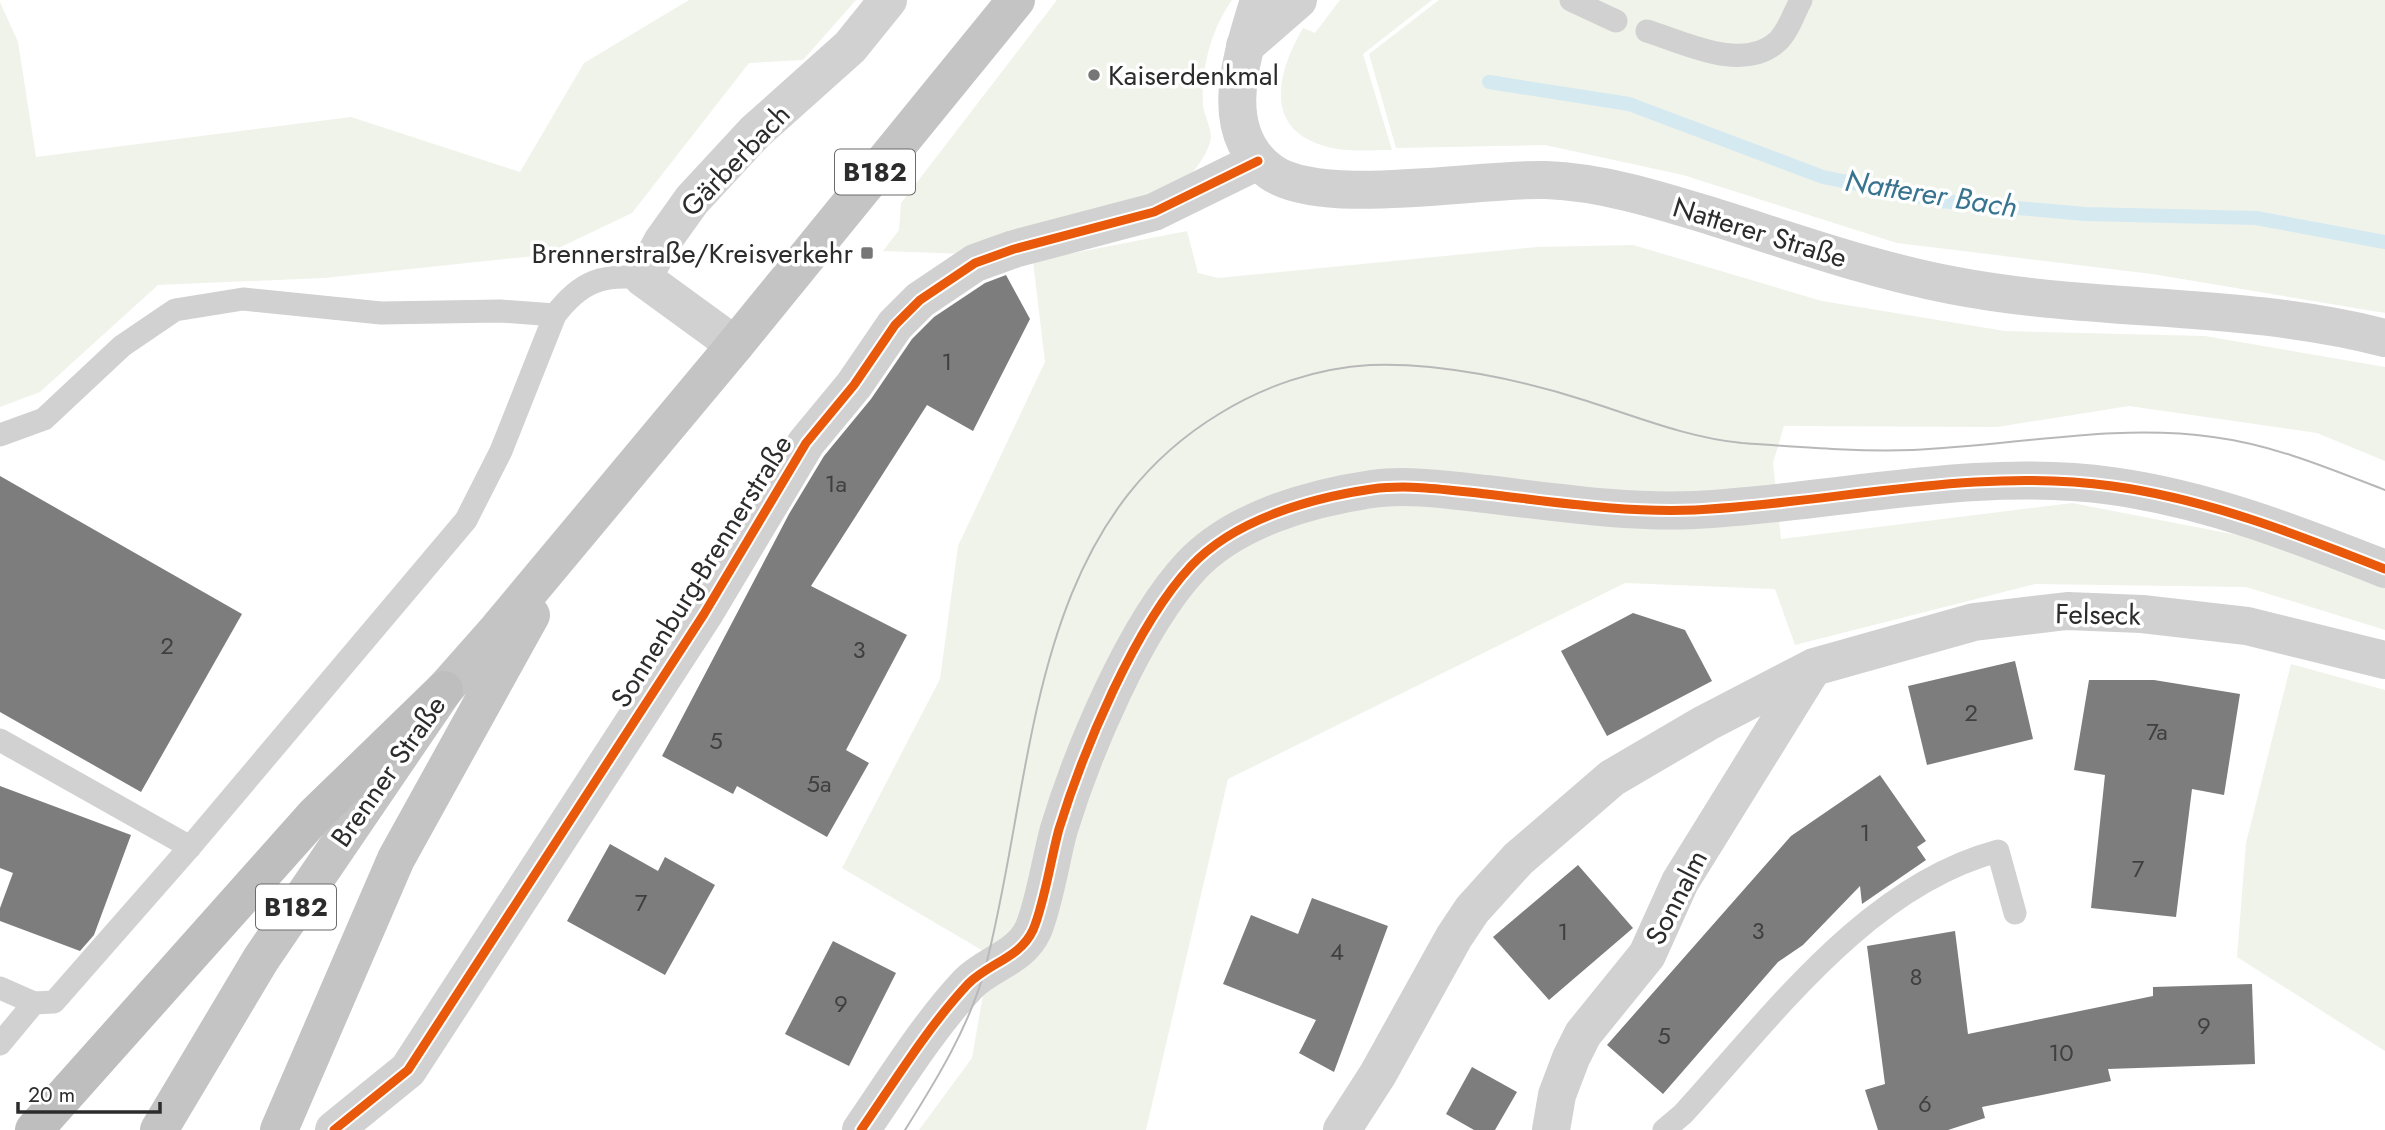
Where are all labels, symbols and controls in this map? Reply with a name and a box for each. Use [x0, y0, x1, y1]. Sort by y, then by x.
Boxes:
place label: Kaiserdenkmal [1108, 55, 1279, 96]
marker: Kaiserdenkmal [1086, 67, 1102, 83]
street label: Gärberbach [671, 95, 800, 226]
road number: B182 [835, 150, 915, 195]
water label: Natterer Bach [1842, 159, 2020, 228]
street label: Natterer Straße [1668, 187, 1852, 278]
place label: Brennerstraße/Kreisverkehr [532, 233, 853, 274]
marker: Brennerstraße/Kreisverkehr [859, 245, 875, 261]
house number: 1 [942, 344, 952, 379]
street label: Sonnenburg-Brennerstraße [601, 427, 802, 716]
house number: 1a [825, 466, 847, 501]
street label: Felseck [2055, 593, 2142, 636]
house number: 2 [160, 628, 174, 663]
house number: 3 [852, 632, 866, 667]
street label: Brenner Straße [321, 687, 456, 855]
house number: 2 [1964, 695, 1978, 730]
house number: 7a [2146, 714, 2168, 749]
house number: 5 [709, 723, 723, 758]
house number: 5a [806, 766, 832, 801]
house number: 1 [1860, 815, 1870, 850]
street label: Sonnalm [1635, 843, 1718, 952]
house number: 7 [2132, 851, 2145, 886]
road number: B182 [256, 885, 336, 930]
house number: 7 [635, 885, 648, 920]
house number: 3 [1751, 913, 1765, 948]
house number: 1 [1558, 914, 1568, 949]
house number: 4 [1330, 934, 1344, 969]
house number: 8 [1909, 959, 1923, 994]
house number: 9 [834, 986, 848, 1021]
house number: 9 [2197, 1008, 2211, 1043]
house number: 5 [1657, 1018, 1671, 1053]
house number: 10 [2048, 1035, 2074, 1070]
scale bar [18, 1070, 159, 1114]
text: 20 m [28, 1080, 75, 1110]
house number: 6 [1918, 1086, 1932, 1121]

